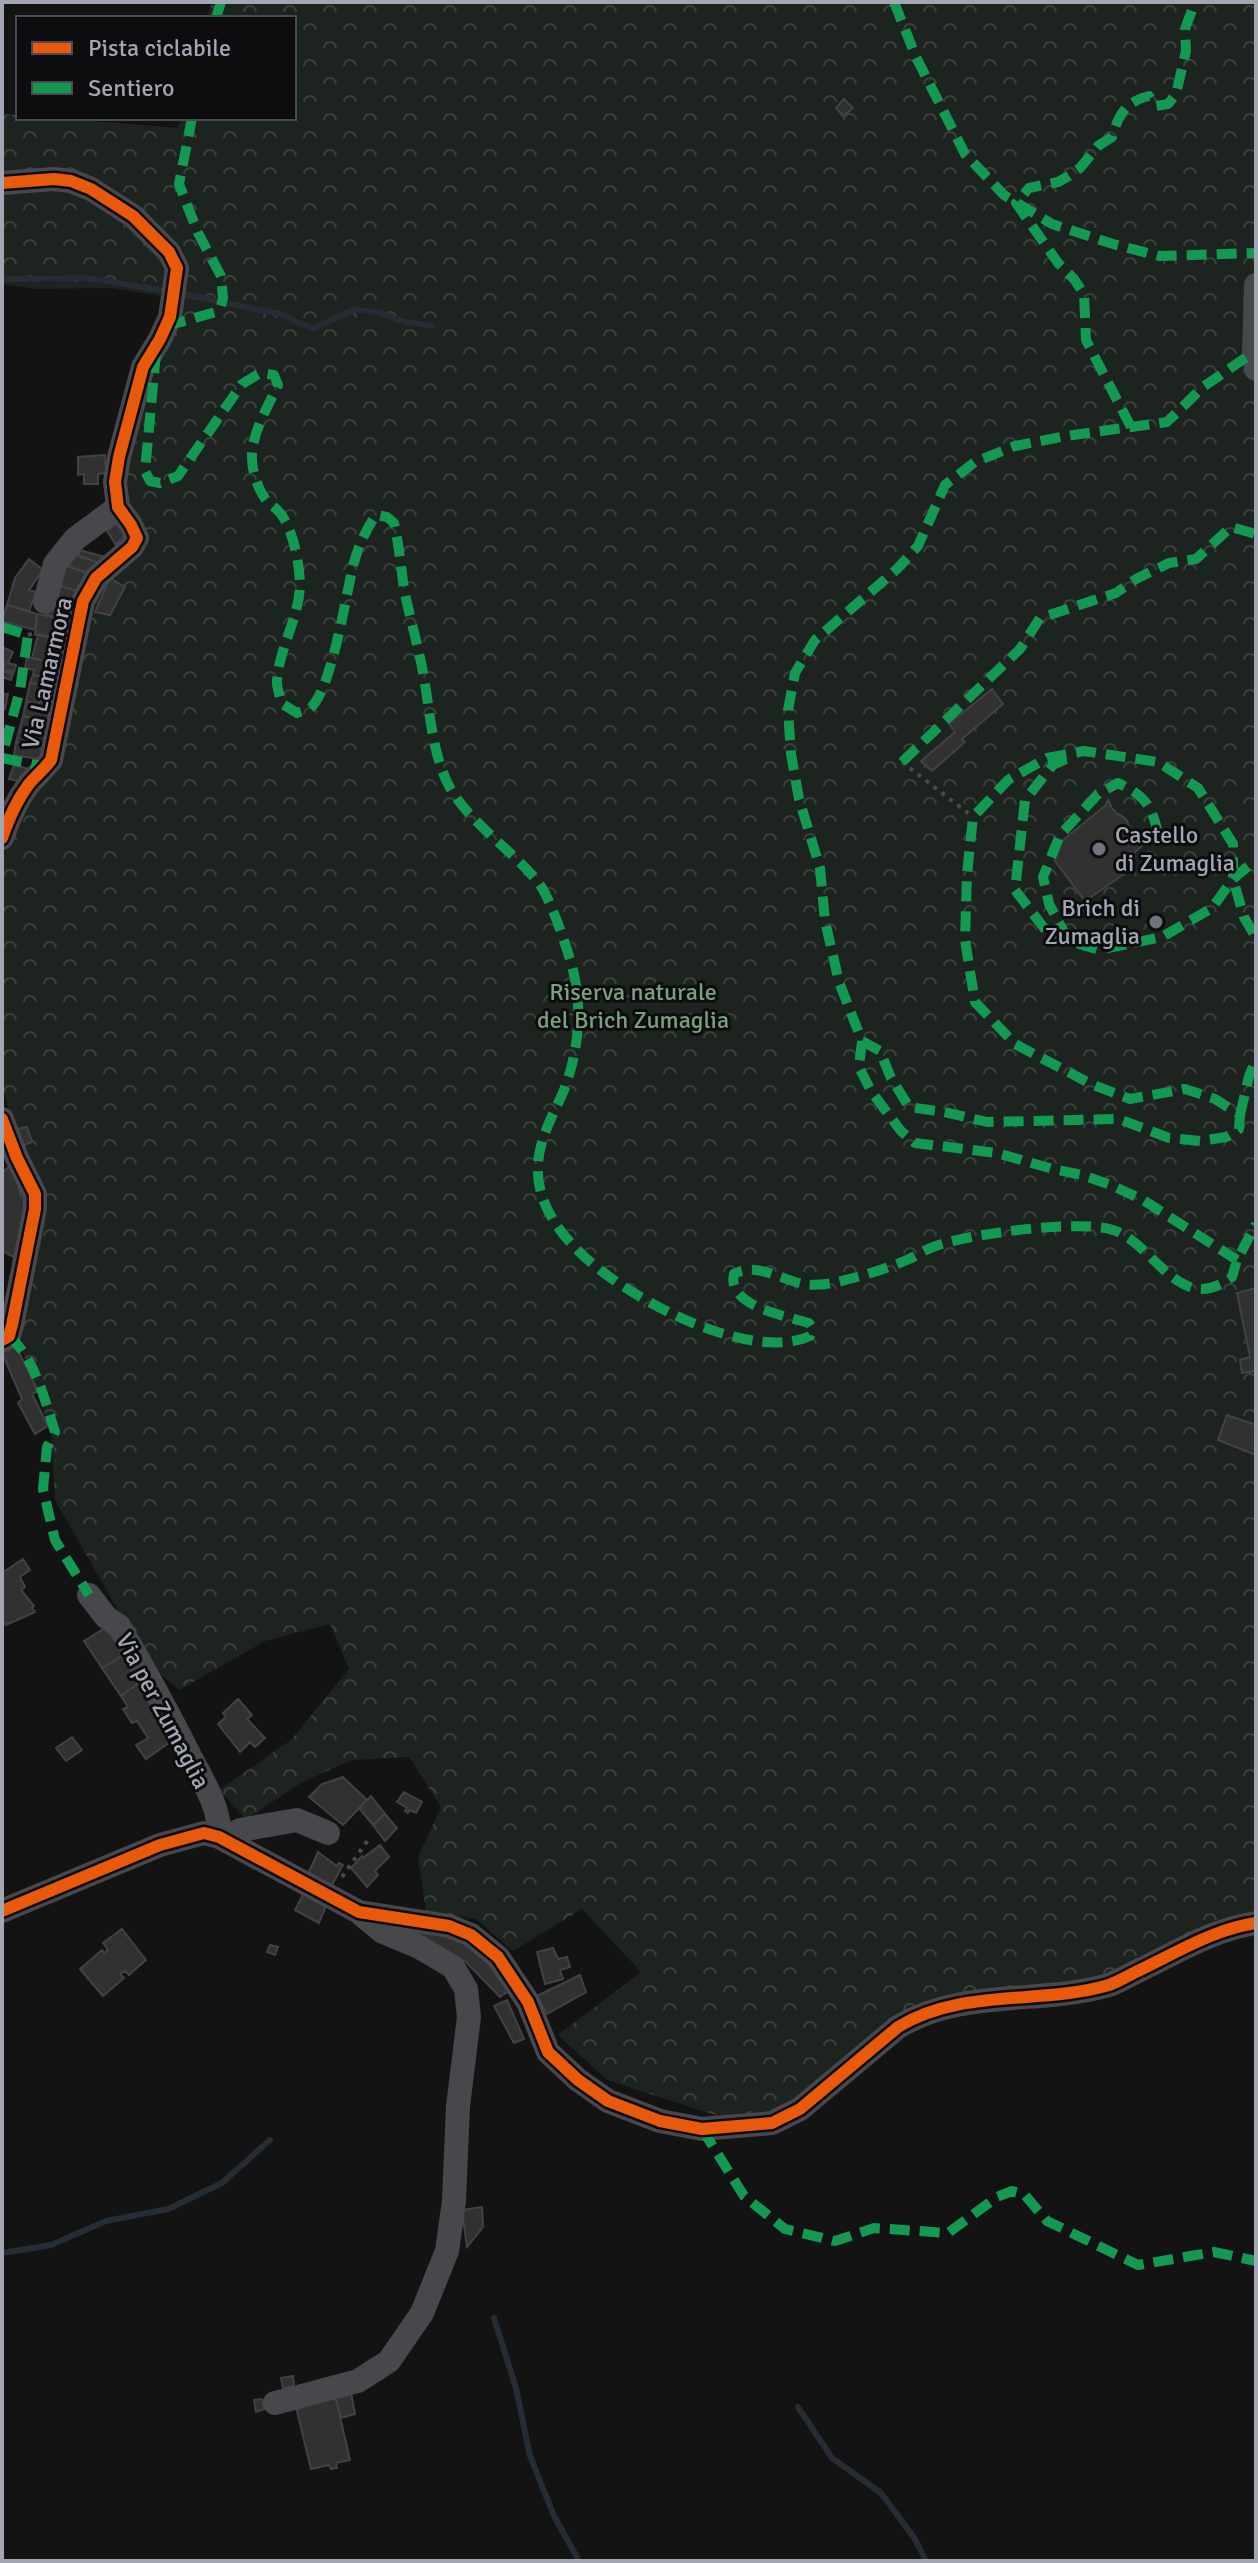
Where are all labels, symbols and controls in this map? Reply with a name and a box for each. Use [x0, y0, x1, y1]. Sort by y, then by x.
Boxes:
legend [16, 16, 296, 120]
text: Pista ciclabile [88, 33, 231, 63]
text: Sentiero [88, 73, 174, 103]
street label: Via Lamarmora [15, 594, 79, 752]
place label: Castello di Zumaglia [1115, 820, 1235, 878]
marker: Castello di Zumaglia [1090, 840, 1108, 858]
place label: Brich di Zumaglia [1045, 893, 1140, 951]
marker: Brich di Zumaglia [1147, 913, 1165, 931]
park label: Riserva naturale del Brich Zumaglia [537, 977, 729, 1035]
street label: Via per Zumaglia [109, 1628, 217, 1794]

